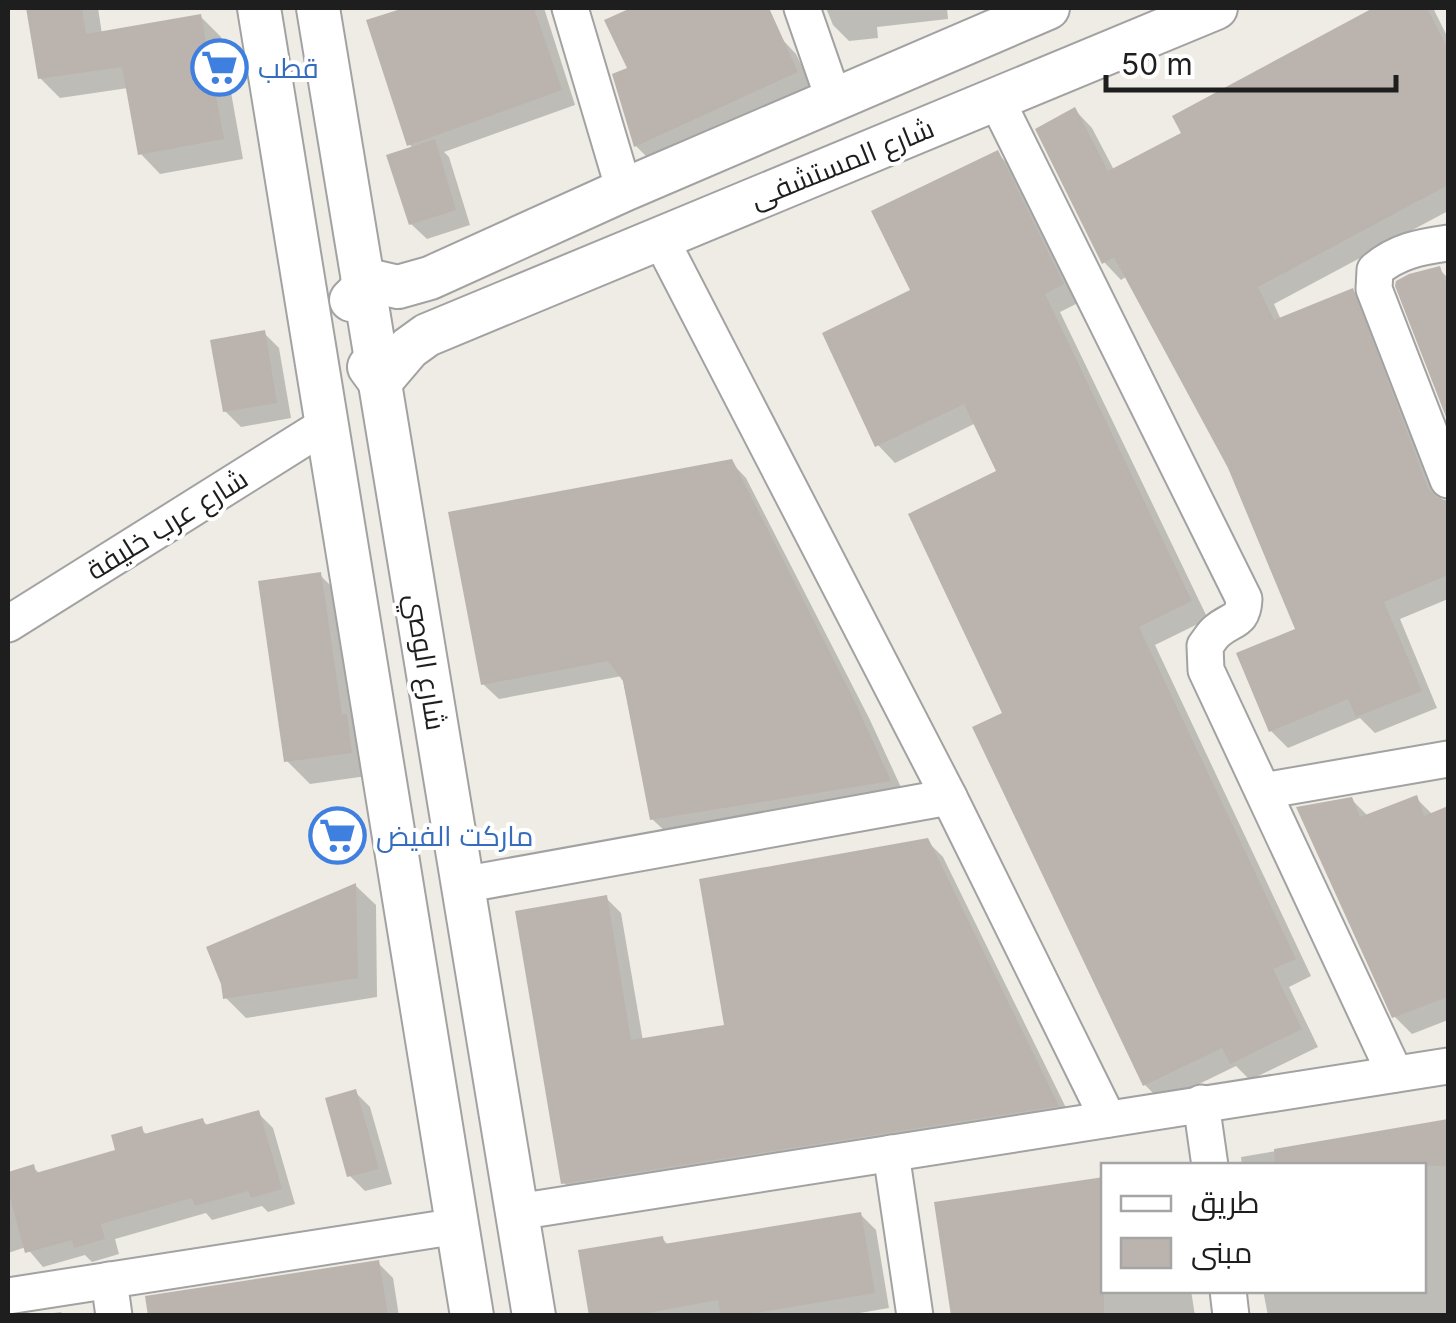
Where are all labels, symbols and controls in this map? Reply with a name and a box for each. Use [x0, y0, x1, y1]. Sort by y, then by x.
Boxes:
scale bar [1106, 30, 1396, 92]
supermarket icon: قطب [189, 38, 249, 98]
text: 50 m [1121, 46, 1193, 82]
place label: قطب [258, 51, 319, 85]
street label: شارع المستشفى [745, 111, 940, 217]
street label: شارع عرب خليفة [80, 461, 255, 589]
street label: شارع الوصي [394, 591, 454, 733]
supermarket icon: ماركت الفيض [307, 806, 367, 866]
place label: ماركت الفيض [376, 819, 533, 853]
legend [1101, 1163, 1426, 1293]
text: طريق [1191, 1184, 1260, 1221]
text: مبنى [1191, 1234, 1252, 1271]

